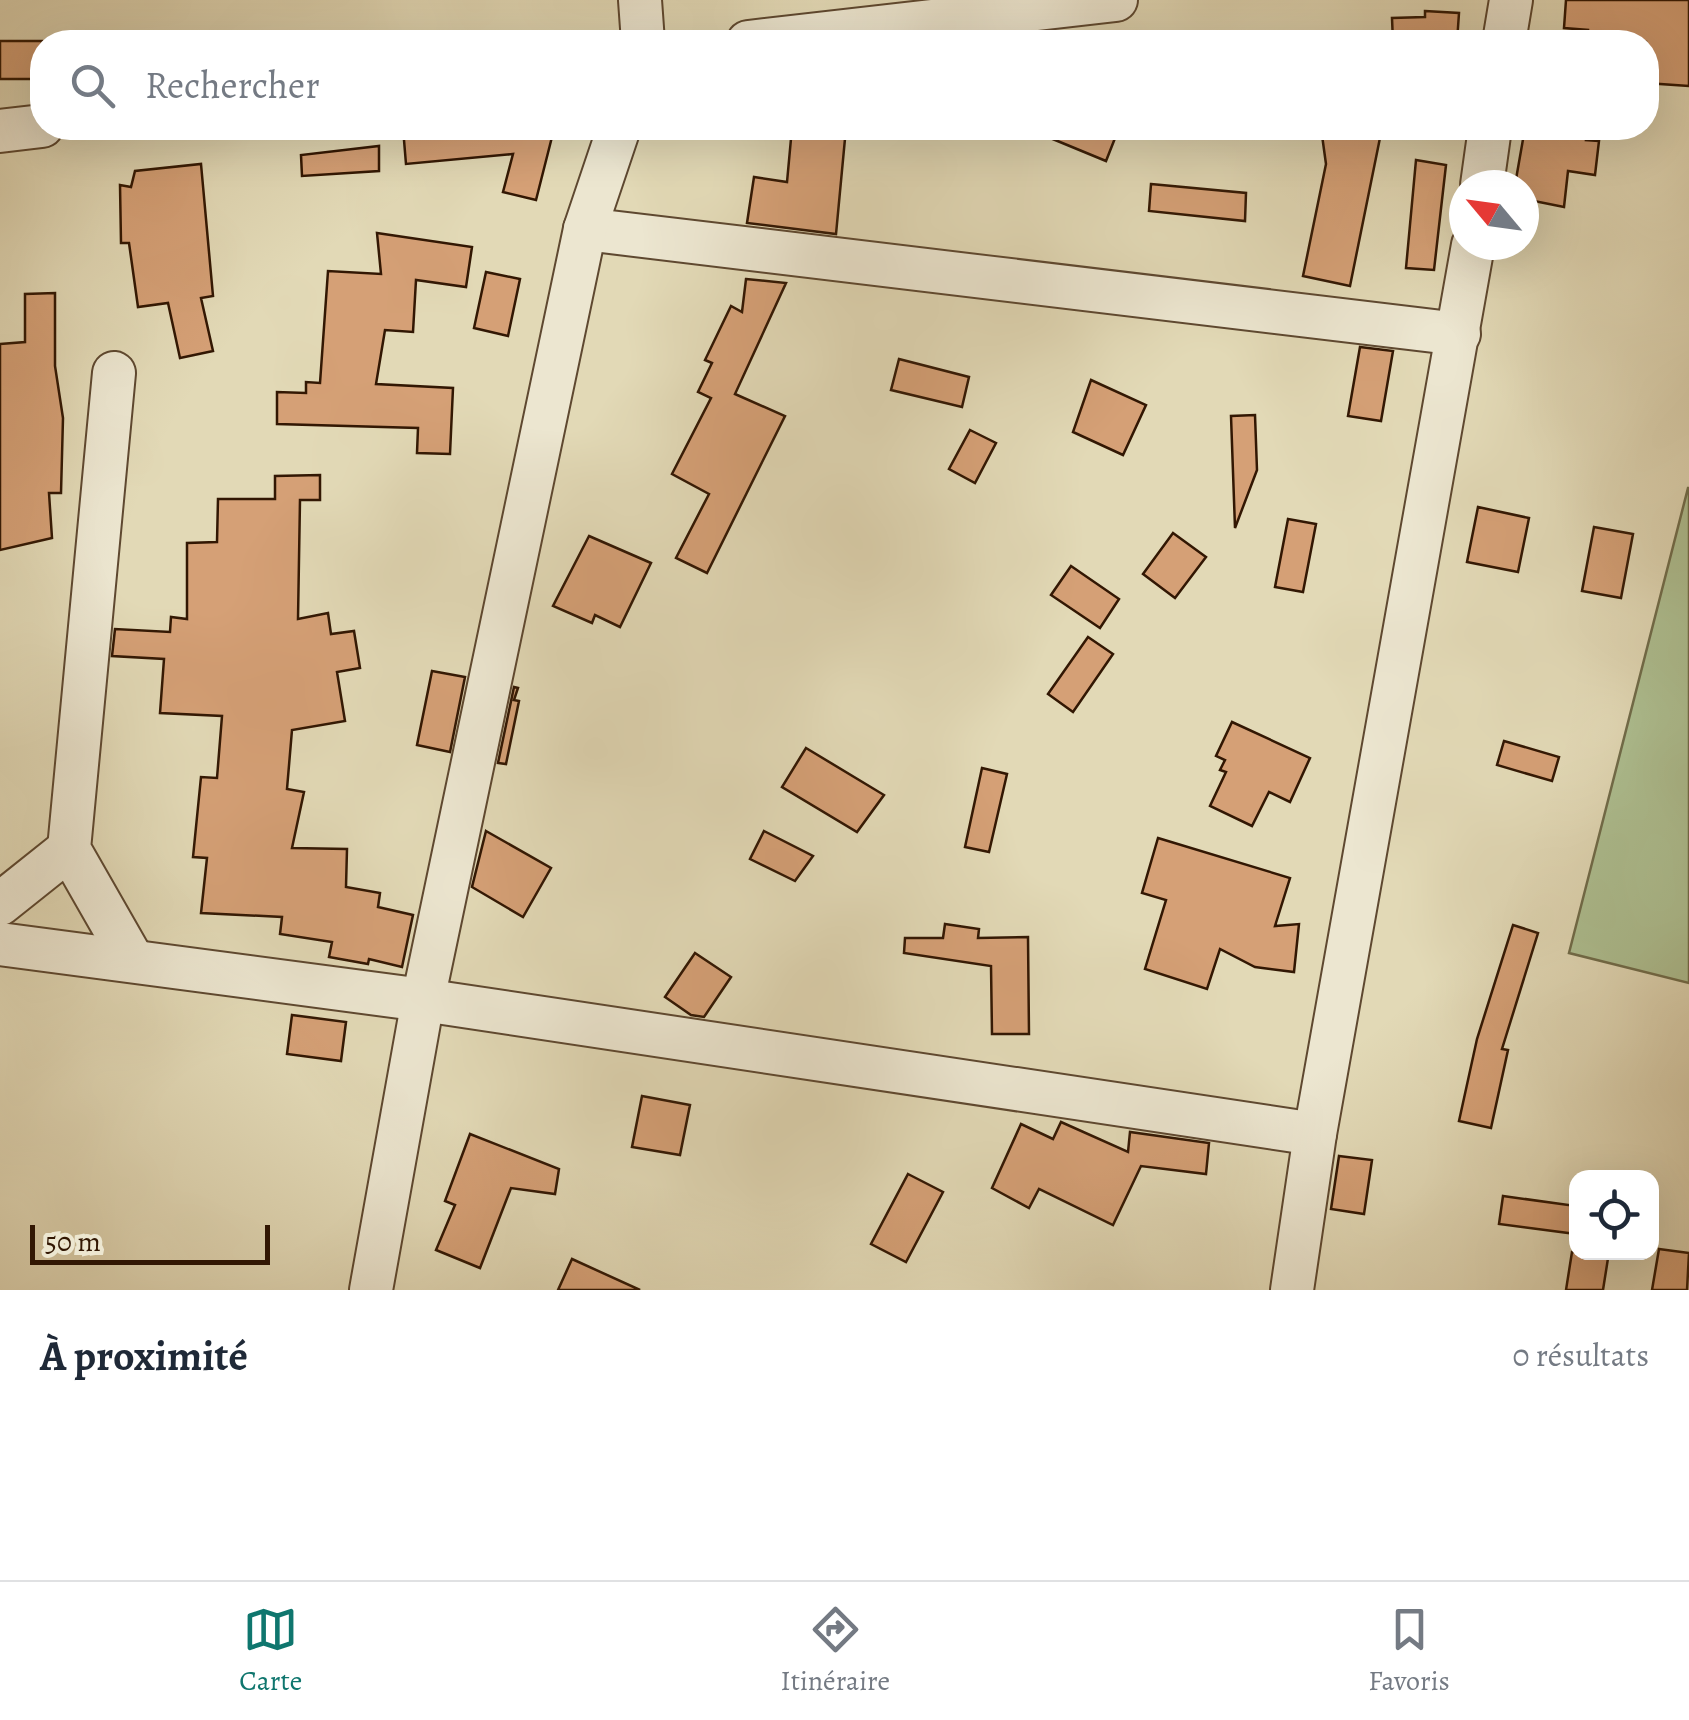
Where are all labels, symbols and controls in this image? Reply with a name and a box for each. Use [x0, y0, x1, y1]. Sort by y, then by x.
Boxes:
search box [30, 30, 1659, 140]
icon: search [65, 58, 120, 113]
text: Rechercher [145, 59, 320, 111]
north arrow [1449, 170, 1539, 260]
map controls [1569, 1170, 1659, 1260]
button: locate [1569, 1170, 1659, 1260]
scale bar [30, 1220, 270, 1264]
text: 50 m [45, 1223, 101, 1261]
text: À proximité [40, 1327, 248, 1384]
text: 0 résultats [1512, 1333, 1649, 1377]
tab: Carte [239, 1602, 302, 1700]
tab: Itinéraire [781, 1602, 890, 1700]
tab: Favoris [1368, 1602, 1450, 1700]

